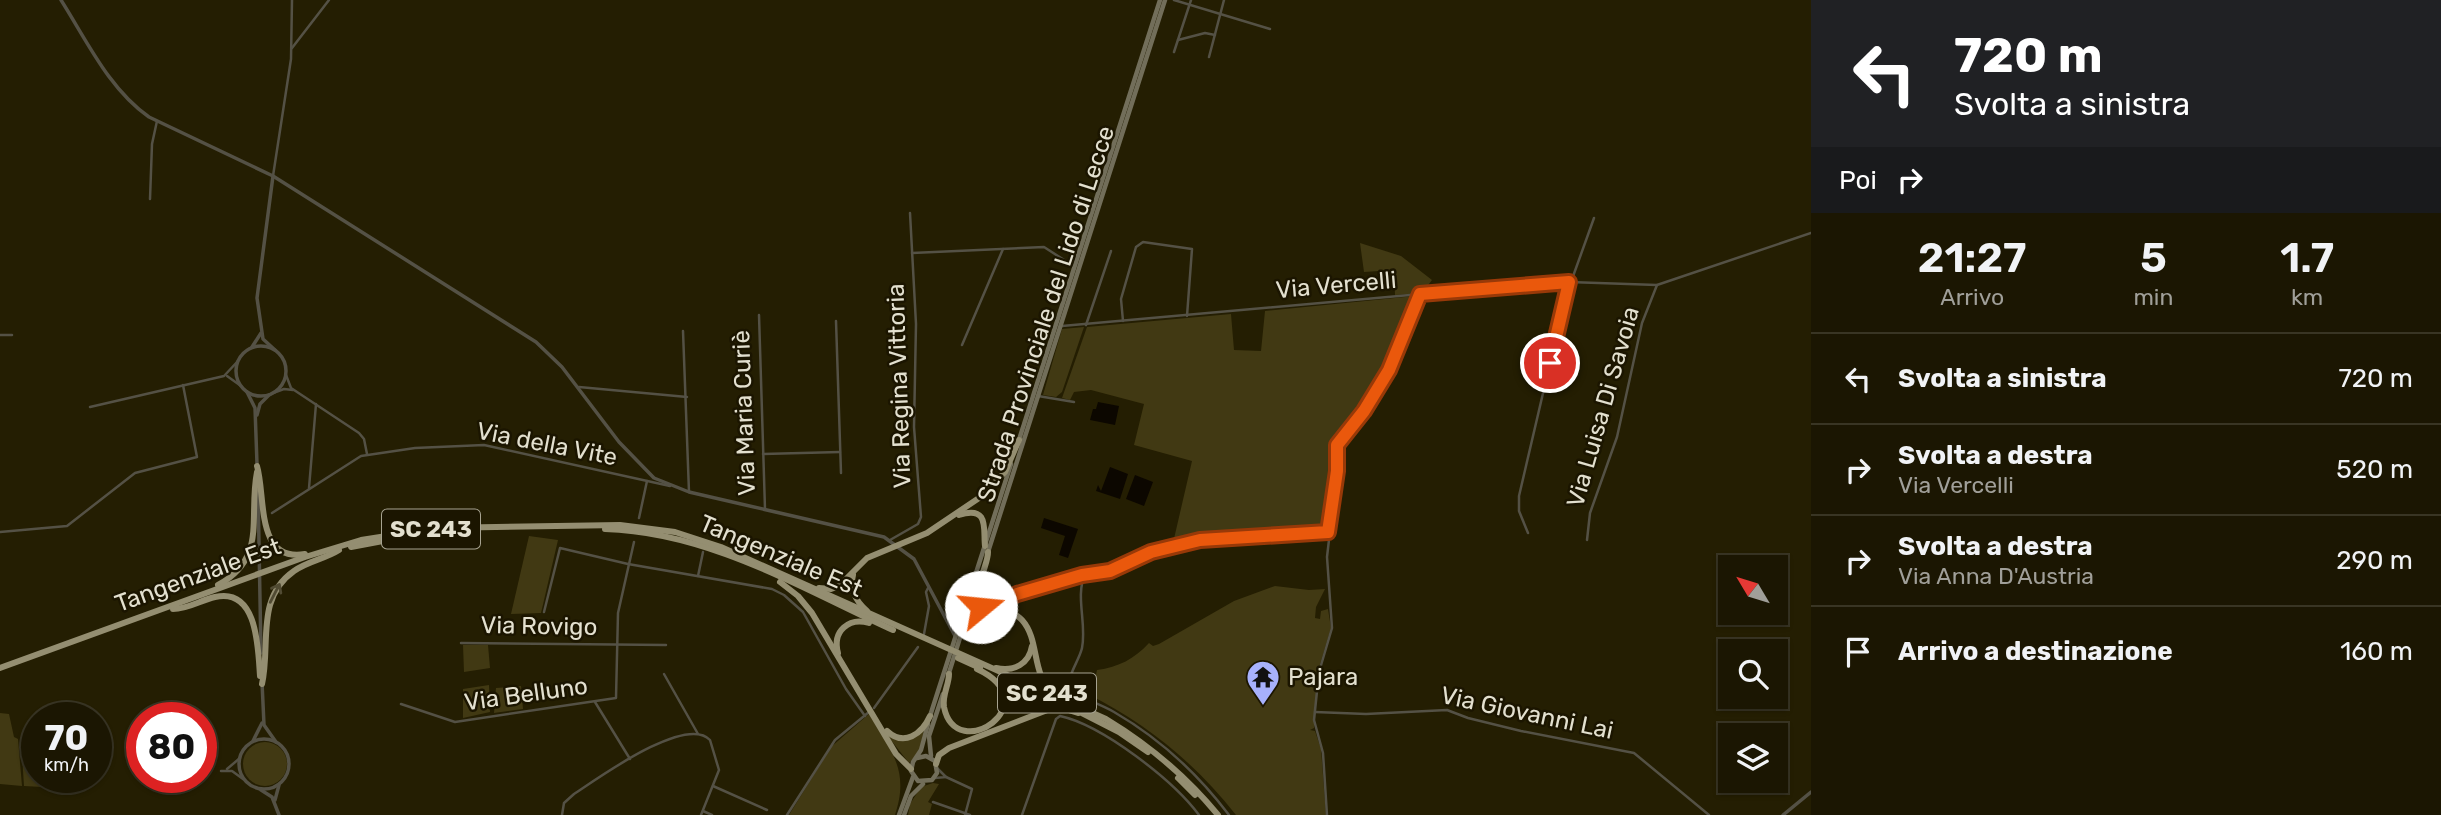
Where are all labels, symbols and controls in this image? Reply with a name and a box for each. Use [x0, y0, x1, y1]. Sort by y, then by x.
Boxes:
text: 720 m [1954, 26, 2103, 84]
icon: left [1839, 28, 1930, 119]
text: Svolta a sinistra [1954, 85, 2190, 123]
street label: Strada Provinciale del Lido di Lecce [972, 122, 1120, 506]
icon: right [1891, 161, 1929, 199]
text: Poi [1839, 165, 1877, 196]
text: 21:27 [1918, 233, 2027, 283]
text: 5 [2140, 233, 2167, 283]
text: 1.7 [2280, 233, 2334, 283]
street label: Via Vercelli [1275, 266, 1397, 304]
street label: Via Regina Vittoria [881, 283, 917, 489]
text: Arrivo [1940, 283, 2004, 311]
text: min [2133, 283, 2173, 311]
text: km [2291, 283, 2323, 311]
street label: Via Luisa Di Savoia [1561, 304, 1645, 510]
street label: Via Maria Curiè [727, 330, 761, 496]
pin [1520, 333, 1580, 393]
icon: arrive [1531, 344, 1569, 382]
icon: left [1839, 360, 1877, 398]
text: Svolta a sinistra [1898, 363, 2107, 394]
text: 720 m [2338, 363, 2413, 394]
street label: Via della Vite [474, 417, 620, 471]
text: Svolta a destra [1898, 440, 2093, 471]
icon: right [1839, 451, 1877, 489]
text: 520 m [2336, 454, 2413, 485]
text: Via Vercelli [1898, 471, 2014, 499]
road number: SC 243 [382, 509, 480, 548]
street label: Tangenziale Est [695, 509, 867, 603]
text: Svolta a destra [1898, 531, 2093, 562]
street label: Tangenziale Est [111, 532, 285, 618]
icon: right [1839, 542, 1877, 580]
text: 290 m [2336, 545, 2413, 576]
north arrow [1718, 555, 1788, 625]
map controls [1718, 555, 1788, 793]
text: Via Anna D'Austria [1898, 562, 2094, 590]
position arrow [944, 570, 1018, 644]
one-way arrow [268, 584, 282, 604]
street label: Via Rovigo [480, 611, 598, 641]
icon: arrive [1839, 633, 1877, 671]
text: Arrivo a destinazione [1898, 636, 2173, 667]
text: 160 m [2340, 636, 2413, 667]
button: search [1718, 639, 1788, 709]
temple icon: Pajara [1244, 658, 1282, 707]
place label: Pajara [1288, 663, 1358, 691]
street label: Via Belluno [462, 671, 590, 717]
road number: SC 243 [998, 674, 1096, 712]
street label: Via Giovanni Lai [1438, 681, 1616, 745]
speed limit sign: 80 [126, 702, 217, 793]
text: 70 [45, 717, 88, 759]
button: layers [1718, 723, 1788, 793]
text: km/h [44, 754, 89, 776]

